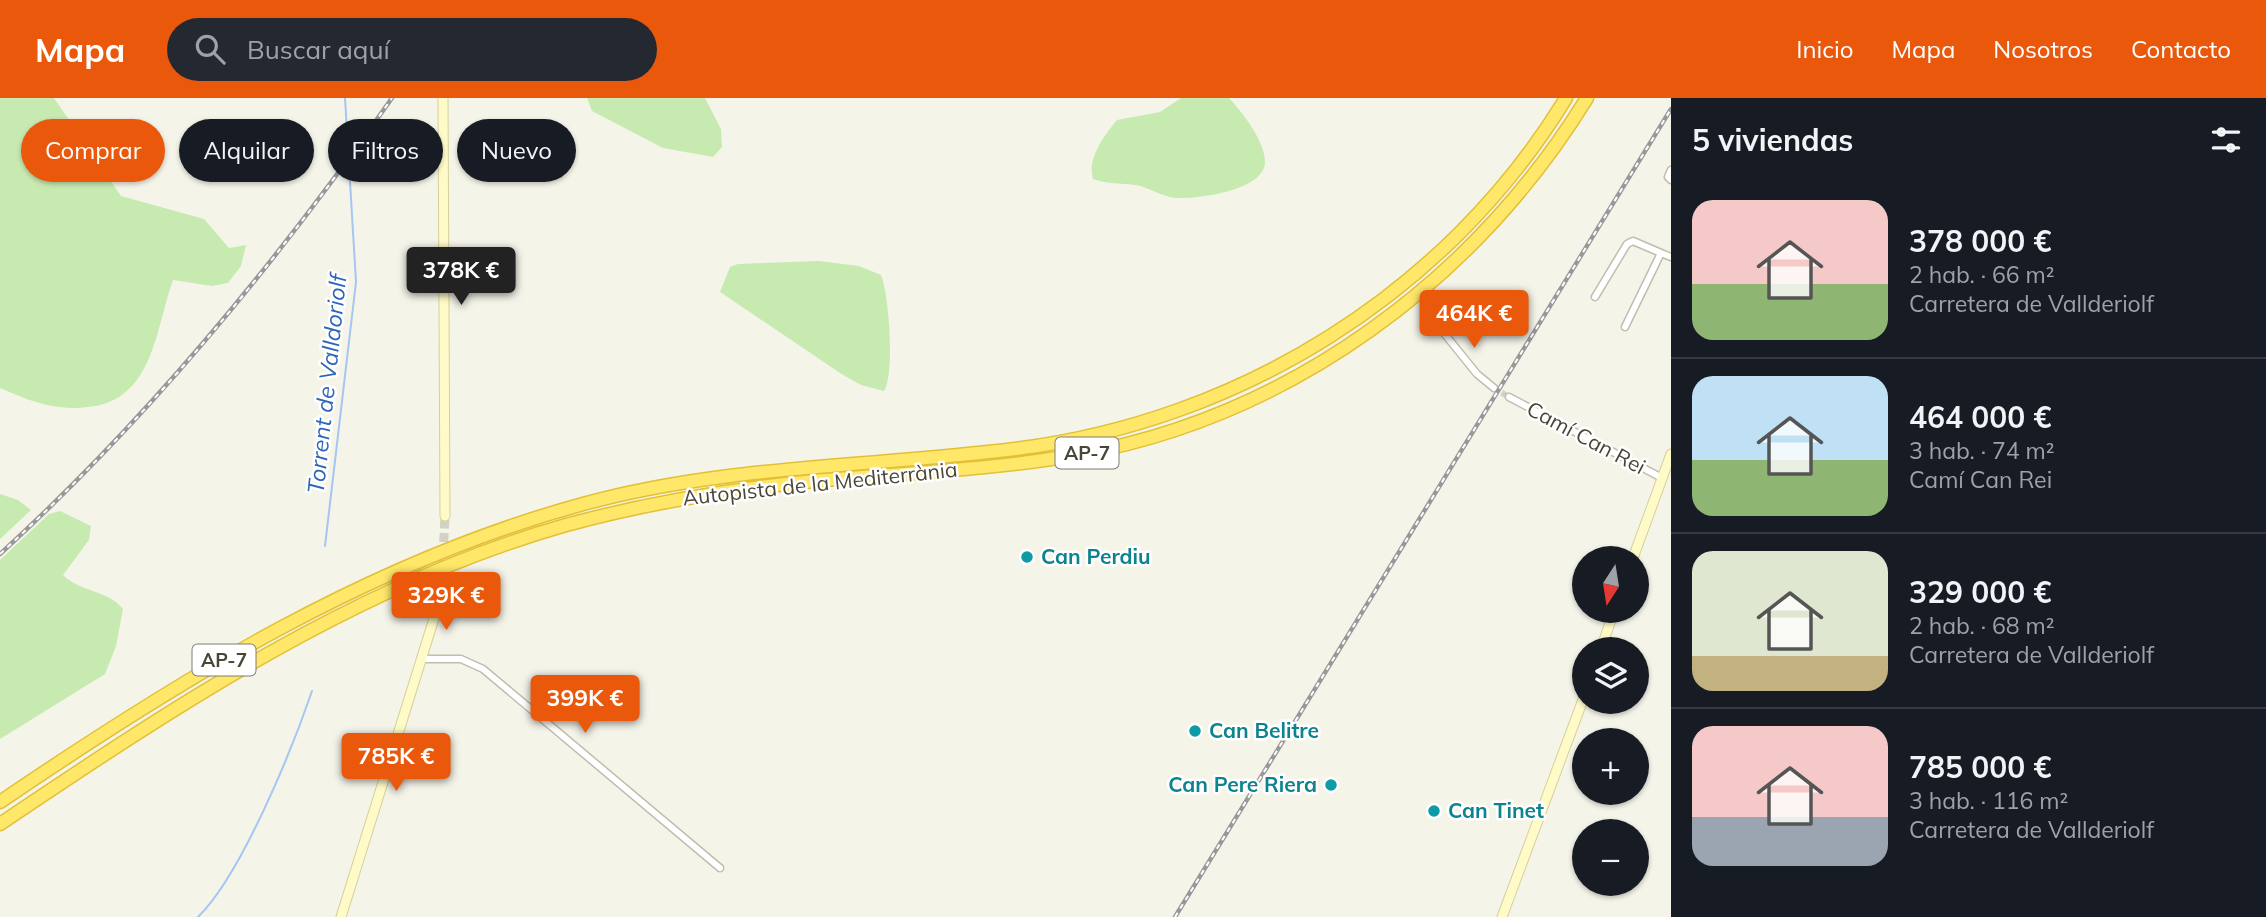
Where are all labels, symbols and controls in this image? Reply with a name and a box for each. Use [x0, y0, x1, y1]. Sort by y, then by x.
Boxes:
search box [167, 18, 657, 81]
text: Mapa [35, 29, 125, 70]
icon: search [191, 30, 229, 68]
text: Buscar aquí [247, 33, 390, 66]
text: Inicio [1796, 34, 1853, 64]
text: Mapa [1891, 34, 1955, 64]
text: Nosotros [1993, 34, 2093, 64]
text: Contacto [2131, 34, 2231, 64]
chip: Comprar [21, 119, 165, 182]
chip: Alquilar [179, 119, 314, 182]
chip: Filtros [328, 119, 443, 182]
chip: Nuevo [457, 119, 576, 182]
text: 5 viviendas [1692, 121, 1853, 159]
icon: filters [2207, 121, 2245, 159]
text: 378 000 € [1909, 222, 2051, 260]
icon: home [1748, 228, 1832, 312]
pin: 378K € [404, 248, 518, 307]
text: 378K € [423, 255, 499, 284]
text: 2 hab. · 66 m² [1909, 260, 2054, 289]
water label: Torrent de Valldoriolf [301, 270, 353, 495]
text: Carretera de Vallderiolf [1909, 289, 2154, 318]
pin: 464K € [1417, 290, 1531, 350]
text: 464K € [1436, 298, 1512, 327]
street label: Camí Can Rei [1523, 395, 1650, 479]
text: 464 000 € [1909, 398, 2051, 436]
icon: home [1748, 404, 1832, 488]
text: 3 hab. · 74 m² [1909, 436, 2054, 465]
road number: AP-7 [1056, 438, 1118, 468]
street label: Autopista de la Mediterrània [681, 456, 959, 510]
text: Camí Can Rei [1909, 465, 2052, 494]
place label: Can Perdiu [1041, 543, 1151, 569]
north arrow [1572, 546, 1648, 623]
map controls [1572, 546, 1649, 896]
marker: Can Perdiu [1019, 549, 1035, 565]
pin: 329K € [389, 573, 503, 632]
text: 329 000 € [1909, 573, 2051, 611]
icon: home [1748, 579, 1832, 663]
text: 329K € [408, 580, 484, 609]
text: 2 hab. · 68 m² [1909, 611, 2054, 640]
button: layers [1572, 637, 1649, 714]
text: Carretera de Vallderiolf [1909, 640, 2154, 669]
road number: AP-7 [192, 645, 256, 676]
pin: 399K € [528, 676, 642, 735]
text: 399K € [547, 683, 623, 712]
place label: Can Belitre [1209, 717, 1319, 743]
marker: Can Belitre [1187, 723, 1203, 739]
button: + [1572, 728, 1649, 805]
pin: 785K € [339, 734, 453, 793]
text: 785K € [358, 741, 434, 770]
text: 785 000 € [1909, 748, 2051, 786]
icon: home [1748, 754, 1832, 838]
place label: Can Pere Riera [1168, 771, 1317, 797]
marker: Can Pere Riera [1323, 777, 1339, 793]
text: 3 hab. · 116 m² [1909, 786, 2068, 815]
place label: Can Tinet [1448, 797, 1544, 823]
marker: Can Tinet [1426, 803, 1442, 819]
text: Carretera de Vallderiolf [1909, 815, 2154, 844]
button: − [1572, 819, 1649, 896]

